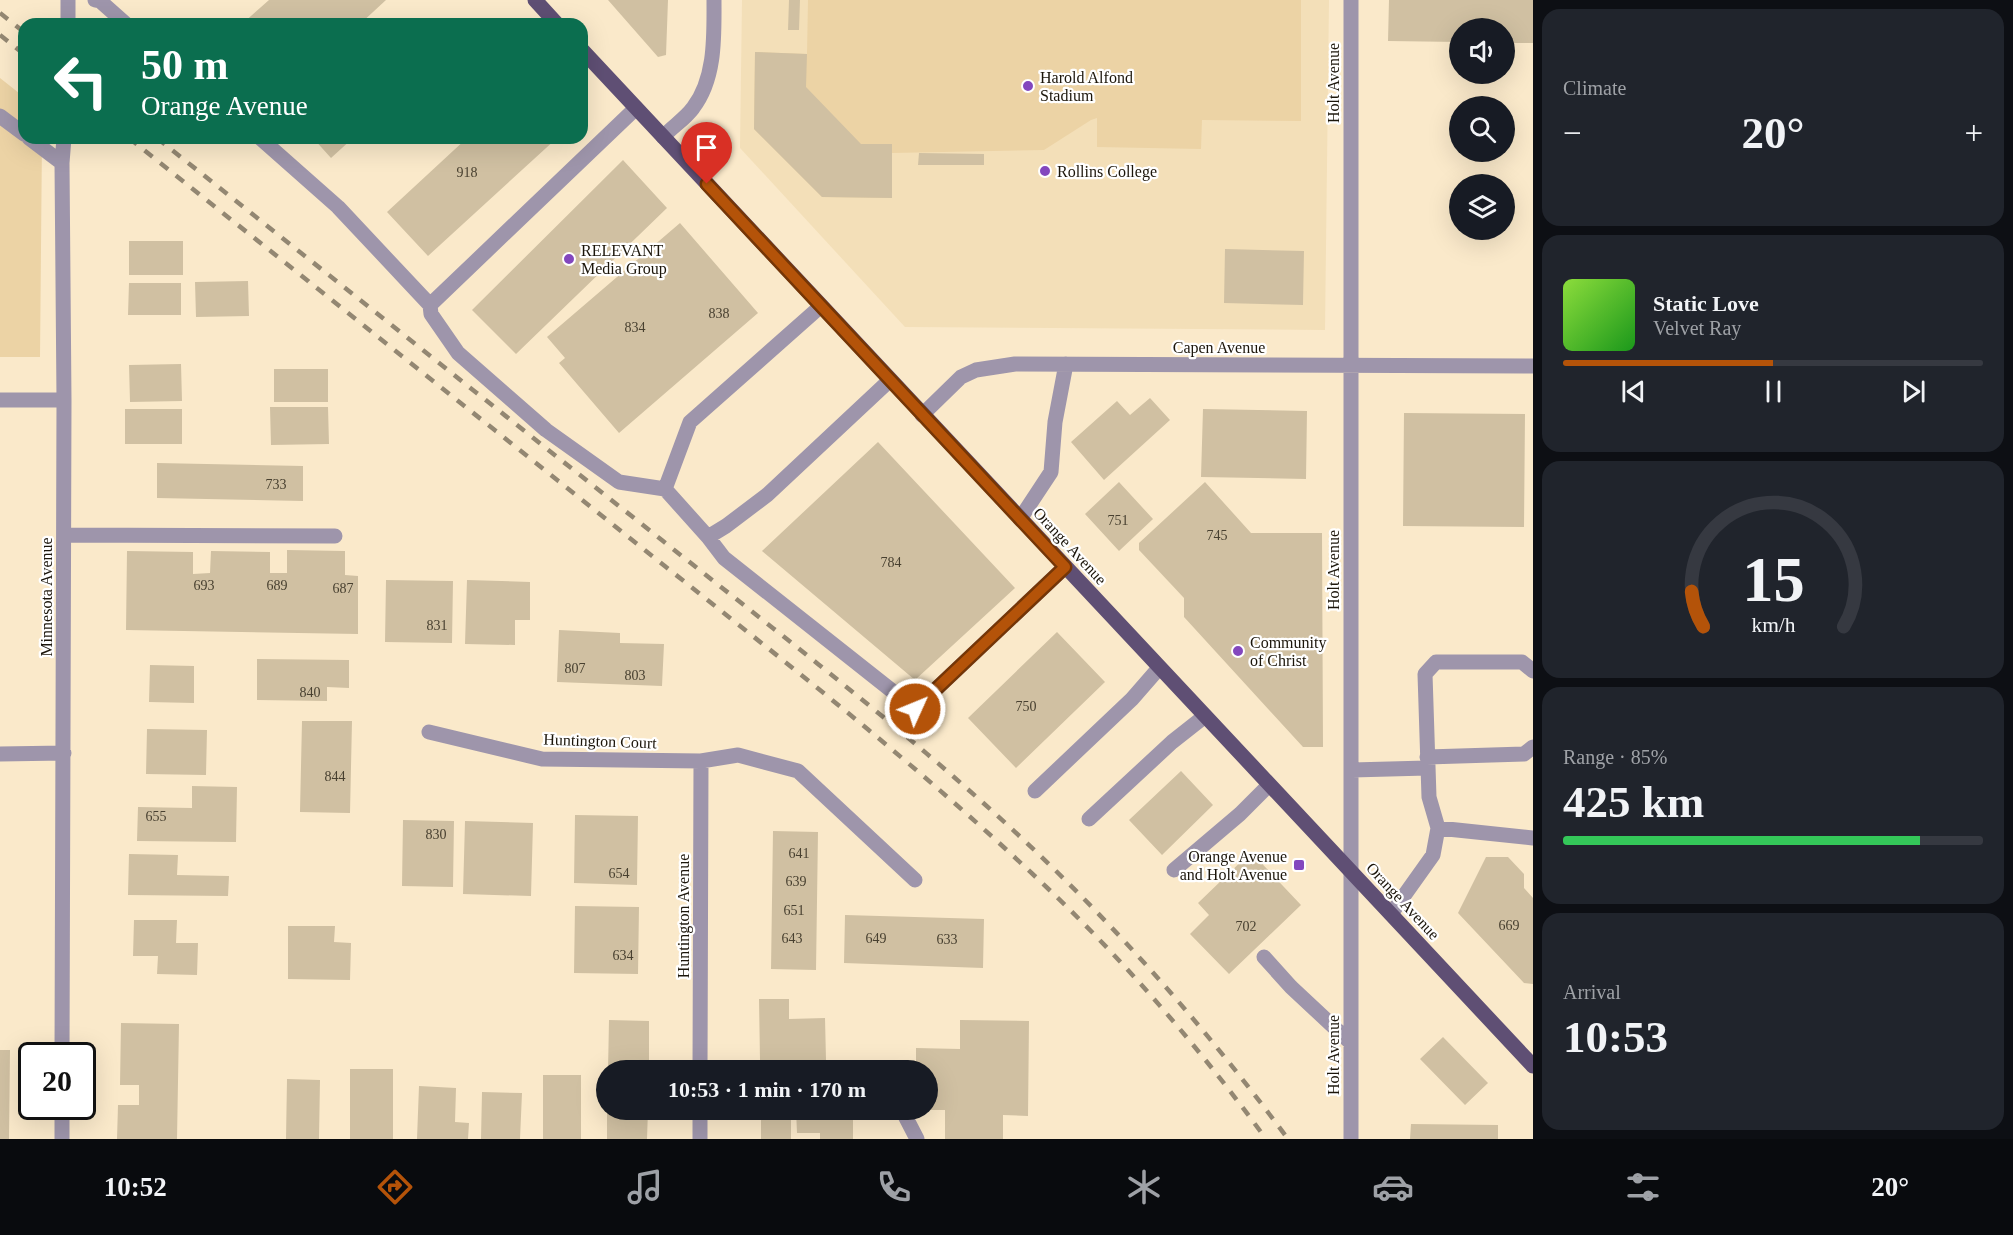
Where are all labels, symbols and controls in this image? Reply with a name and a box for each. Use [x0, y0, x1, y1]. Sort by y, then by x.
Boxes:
map controls [1449, 18, 1515, 240]
button: sound [1449, 18, 1515, 84]
icon: left [42, 42, 120, 120]
text: 50 m [141, 42, 229, 88]
street label: Holt Avenue [1325, 43, 1342, 123]
place label: Harold Alfond Stadium [1040, 69, 1133, 104]
text: Climate [1563, 77, 1626, 99]
marker: Harold Alfond Stadium [1021, 79, 1035, 93]
text: Orange Avenue [141, 91, 308, 121]
button: search [1449, 96, 1515, 162]
text: 20° [1742, 108, 1805, 158]
text: − [1563, 115, 1582, 151]
text: + [1964, 115, 1983, 151]
pin [681, 122, 732, 184]
icon: arrive [690, 131, 723, 164]
place label: Rollins College [1057, 163, 1157, 181]
marker: Rollins College [1038, 164, 1052, 178]
house number: 918 [457, 165, 478, 180]
button: layers [1449, 174, 1515, 240]
place label: RELEVANT Media Group [581, 242, 667, 278]
marker: RELEVANT Media Group [562, 252, 576, 266]
text: Static Love [1653, 291, 1759, 316]
house number: 838 [709, 306, 730, 321]
text: Velvet Ray [1653, 317, 1741, 339]
house number: 834 [625, 320, 646, 335]
street label: Capen Avenue [1173, 339, 1265, 357]
icon: previous [1617, 375, 1650, 408]
icon: pause [1757, 375, 1790, 408]
icon: next [1897, 375, 1930, 408]
house number: 733 [266, 477, 287, 492]
street label: Orange Avenue [1029, 504, 1110, 589]
house number: 751 [1108, 513, 1129, 528]
house number: 745 [1207, 528, 1228, 543]
street label: Holt Avenue [1325, 530, 1342, 610]
street label: Minnesota Avenue [38, 537, 55, 657]
text: 15 [1742, 545, 1804, 614]
house number: 784 [881, 555, 902, 570]
house number: 693 [194, 578, 215, 593]
house number: 689 [267, 578, 288, 593]
house number: 687 [333, 581, 354, 596]
text: km/h [1751, 613, 1795, 637]
house number: 831 [427, 618, 448, 633]
place label: Community of Christ [1250, 634, 1326, 669]
marker: Community of Christ [1231, 644, 1245, 658]
house number: 807 [565, 661, 586, 676]
house number: 803 [625, 668, 646, 683]
position arrow [883, 677, 947, 741]
house number: 840 [300, 685, 321, 700]
house number: 750 [1016, 699, 1037, 714]
street label: Huntington Court [543, 731, 657, 752]
text: Range · 85% [1563, 746, 1667, 768]
house number: 844 [325, 769, 346, 784]
text: 425 km [1563, 777, 1704, 827]
house number: 655 [146, 809, 167, 824]
house number: 830 [426, 827, 447, 842]
house number: 641 [789, 846, 810, 861]
place label: Orange Avenue and Holt Avenue [1180, 848, 1287, 883]
street label: Huntington Avenue [675, 854, 693, 978]
marker: Orange Avenue and Holt Avenue [1292, 858, 1306, 872]
street label: Orange Avenue [1362, 859, 1443, 944]
house number: 654 [609, 866, 630, 881]
house number: 639 [786, 874, 807, 889]
house number: 651 [784, 903, 805, 918]
house number: 669 [1499, 918, 1520, 933]
house number: 702 [1236, 919, 1257, 934]
house number: 643 [782, 931, 803, 946]
house number: 649 [866, 931, 887, 946]
house number: 633 [937, 932, 958, 947]
house number: 634 [613, 948, 634, 963]
text: Arrival [1563, 981, 1621, 1003]
text: 10:53 [1563, 1012, 1668, 1062]
street label: Holt Avenue [1325, 1015, 1342, 1095]
speed limit sign: 20 [18, 1042, 96, 1120]
text: 10:53 · 1 min · 170 m [668, 1077, 866, 1102]
icon: directions [374, 1166, 416, 1208]
icon: music [624, 1166, 666, 1208]
icon: phone [873, 1166, 915, 1208]
icon: climate [1123, 1166, 1165, 1208]
icon: car [1372, 1166, 1414, 1208]
icon: filters [1622, 1166, 1664, 1208]
text: 10:52 [104, 1172, 167, 1202]
text: 20° [1871, 1172, 1909, 1202]

